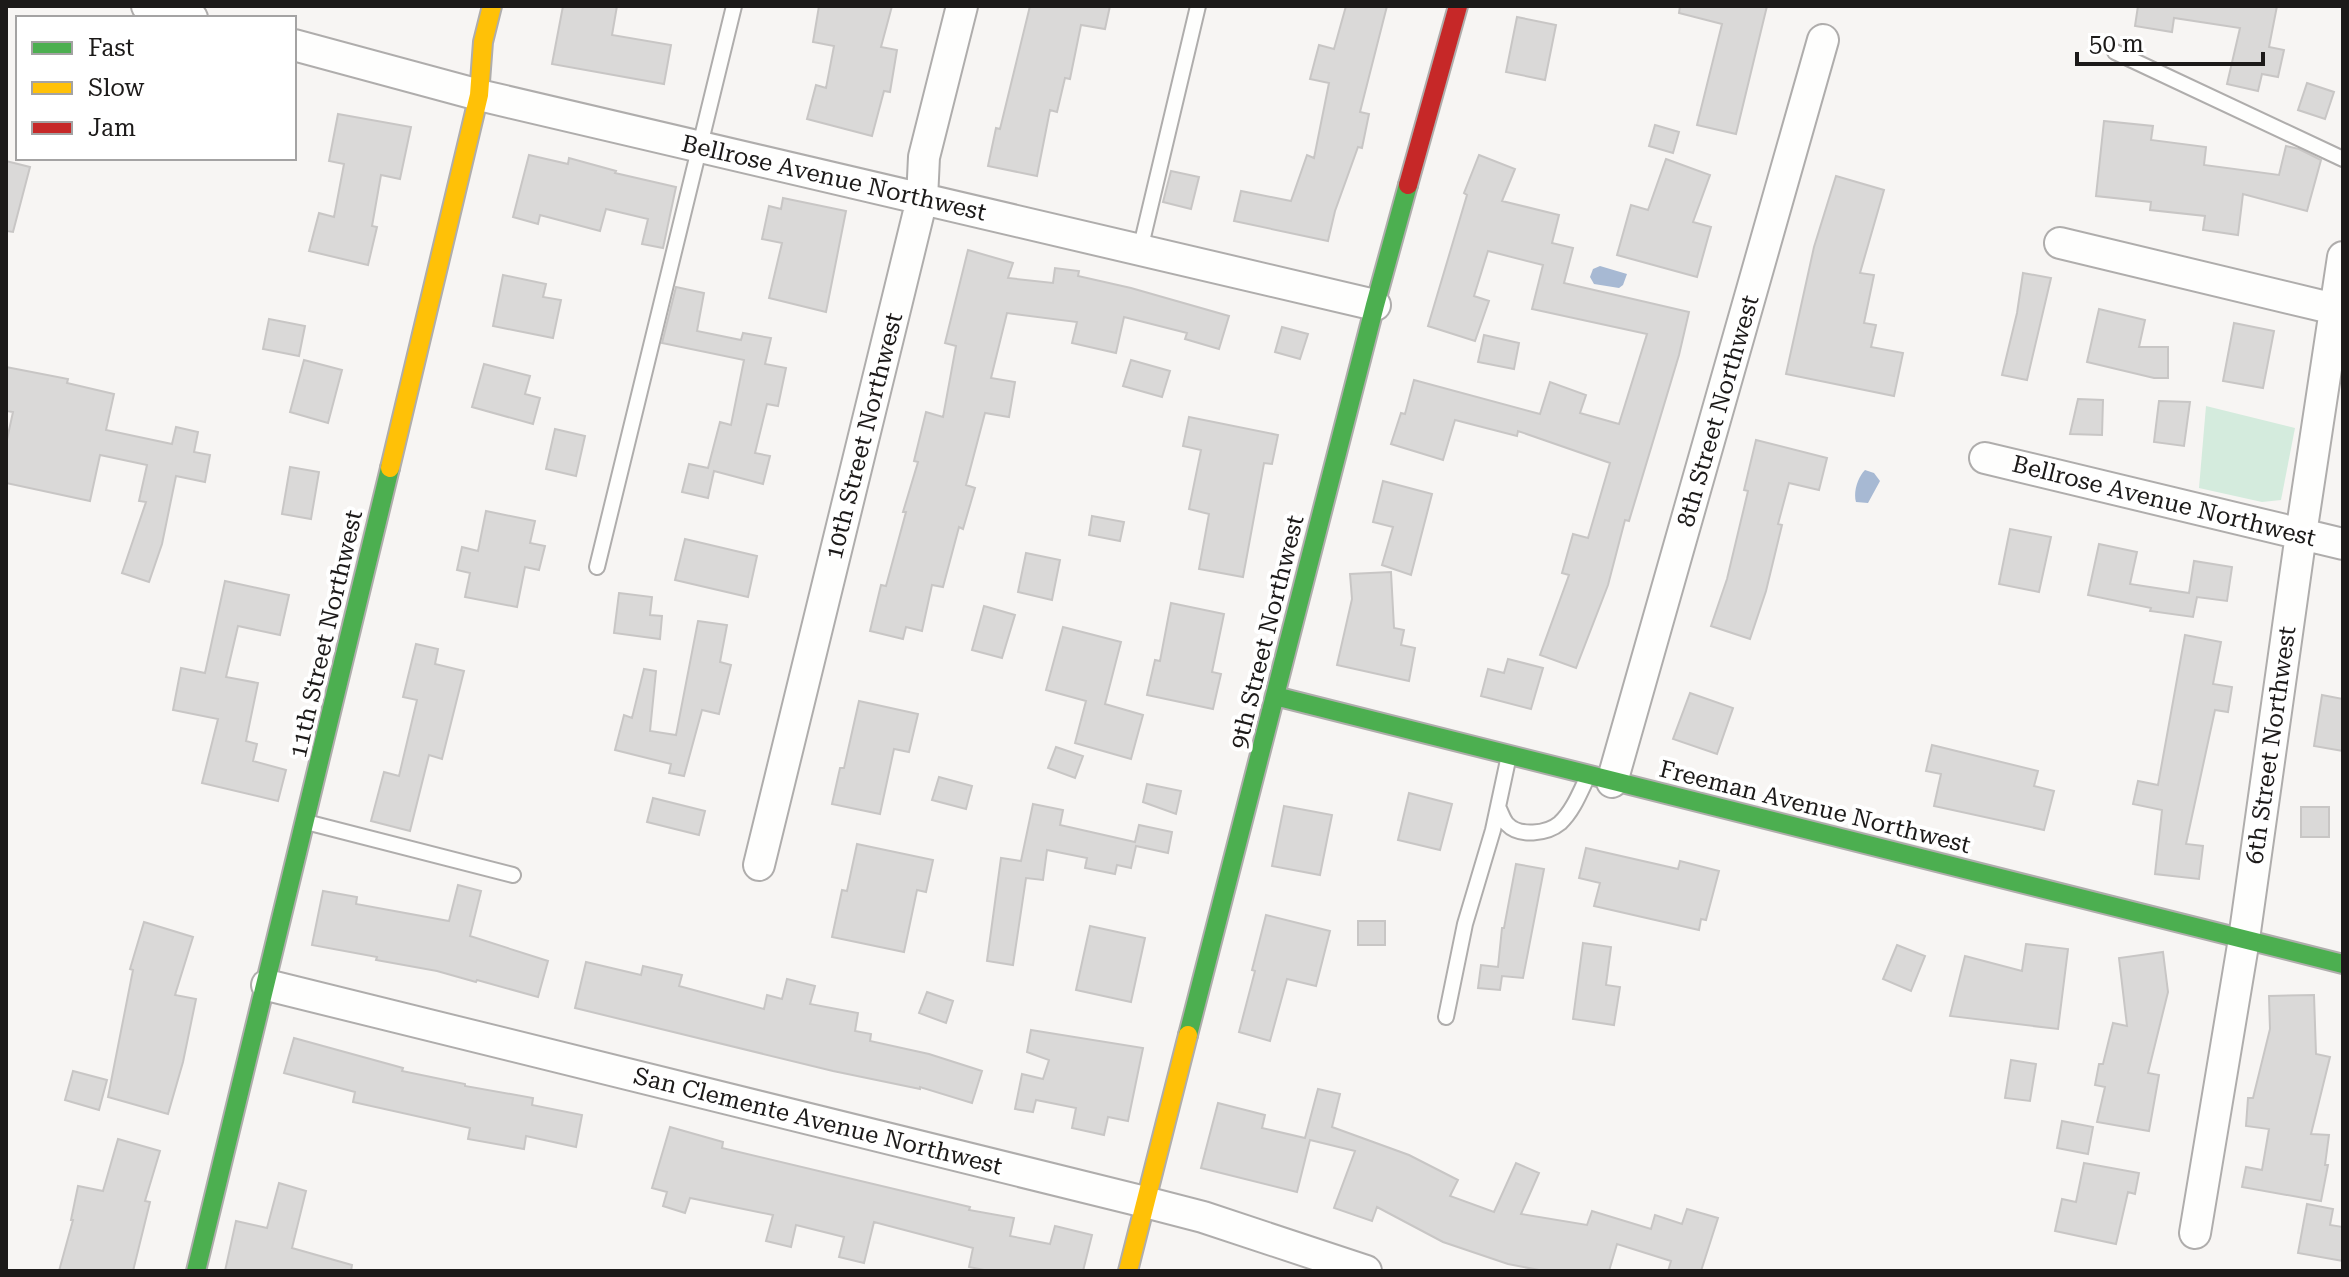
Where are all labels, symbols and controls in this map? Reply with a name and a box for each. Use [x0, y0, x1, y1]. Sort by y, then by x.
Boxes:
legend [16, 16, 296, 160]
scale bar [2077, 16, 2263, 66]
text: 50 m [2089, 30, 2144, 58]
text: Fast [88, 34, 135, 62]
text: Slow [88, 74, 145, 102]
text: Jam [88, 114, 136, 142]
street label: Bellrose Avenue Northwest [679, 129, 989, 227]
street label: 8th Street Northwest [1671, 292, 1765, 530]
street label: 10th Street Northwest [820, 310, 908, 562]
street label: Bellrose Avenue Northwest [2009, 450, 2319, 552]
street label: 11th Street Northwest [284, 507, 368, 761]
street label: 9th Street Northwest [1224, 512, 1310, 752]
street label: 6th Street Northwest [2240, 624, 2302, 866]
street label: Freeman Avenue Northwest [1656, 755, 1974, 859]
street label: San Clemente Avenue Northwest [631, 1062, 1005, 1180]

